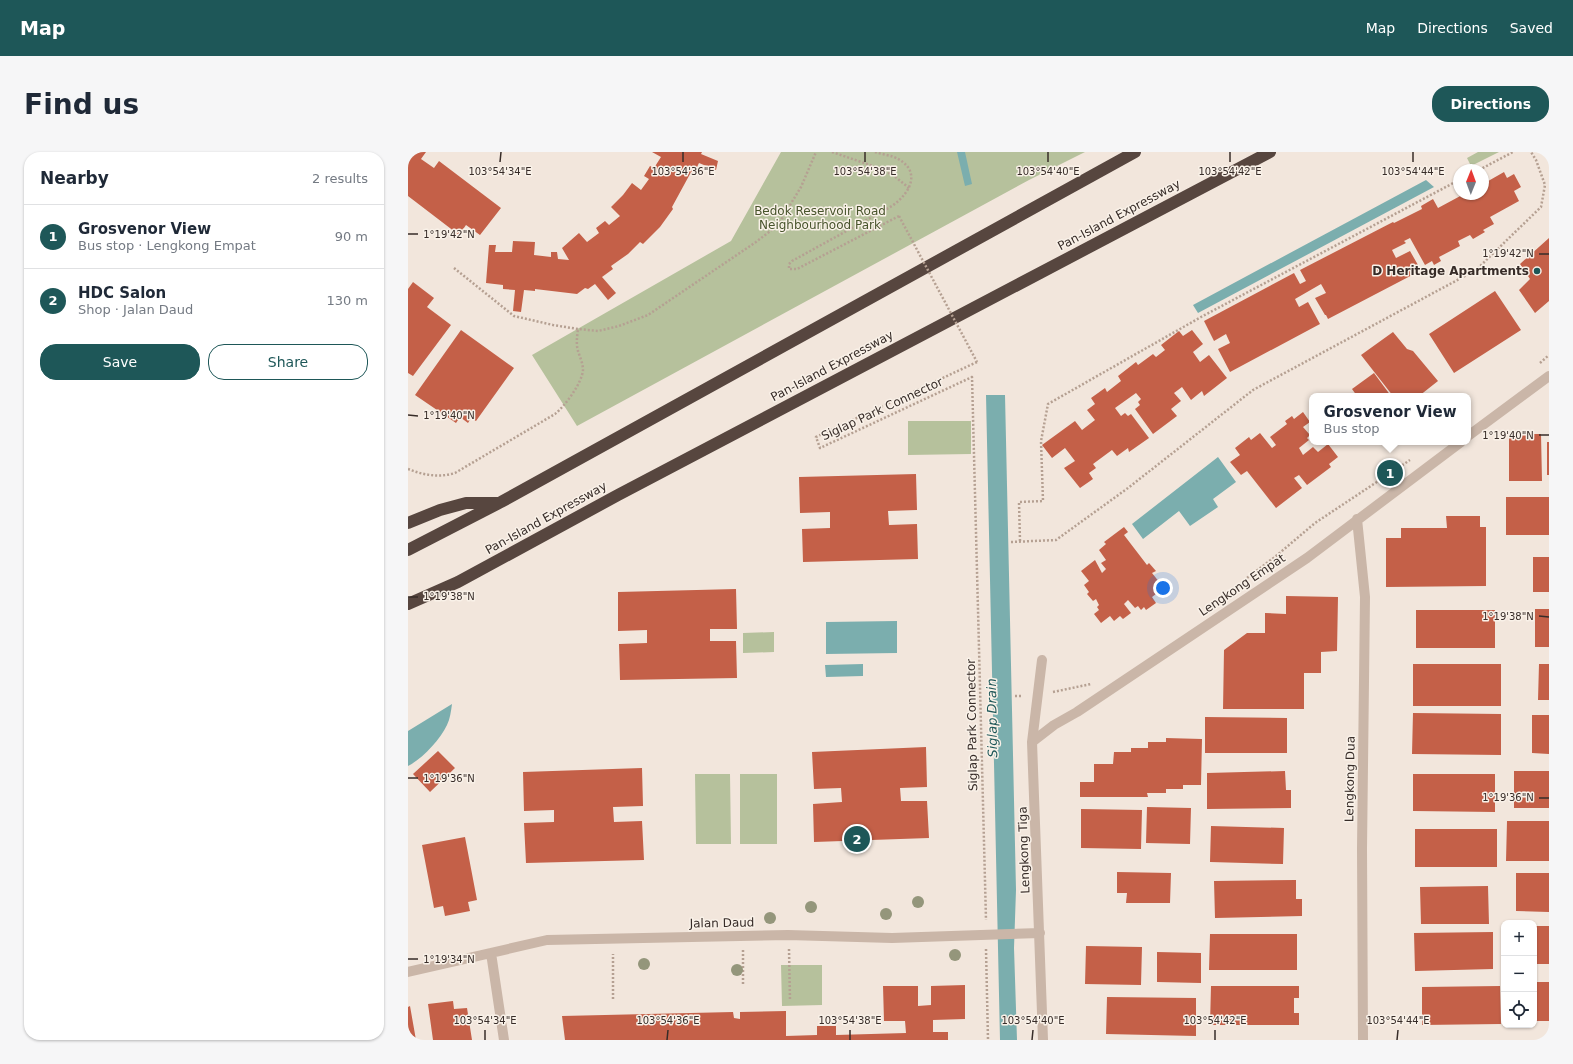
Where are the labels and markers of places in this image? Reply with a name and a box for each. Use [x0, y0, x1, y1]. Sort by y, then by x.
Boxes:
place label: D Heritage Apartments [1372, 264, 1529, 278]
marker: D Heritage Apartments [1532, 266, 1542, 276]
pin: 1 [1377, 458, 1403, 488]
pin: 2 [844, 824, 870, 854]

